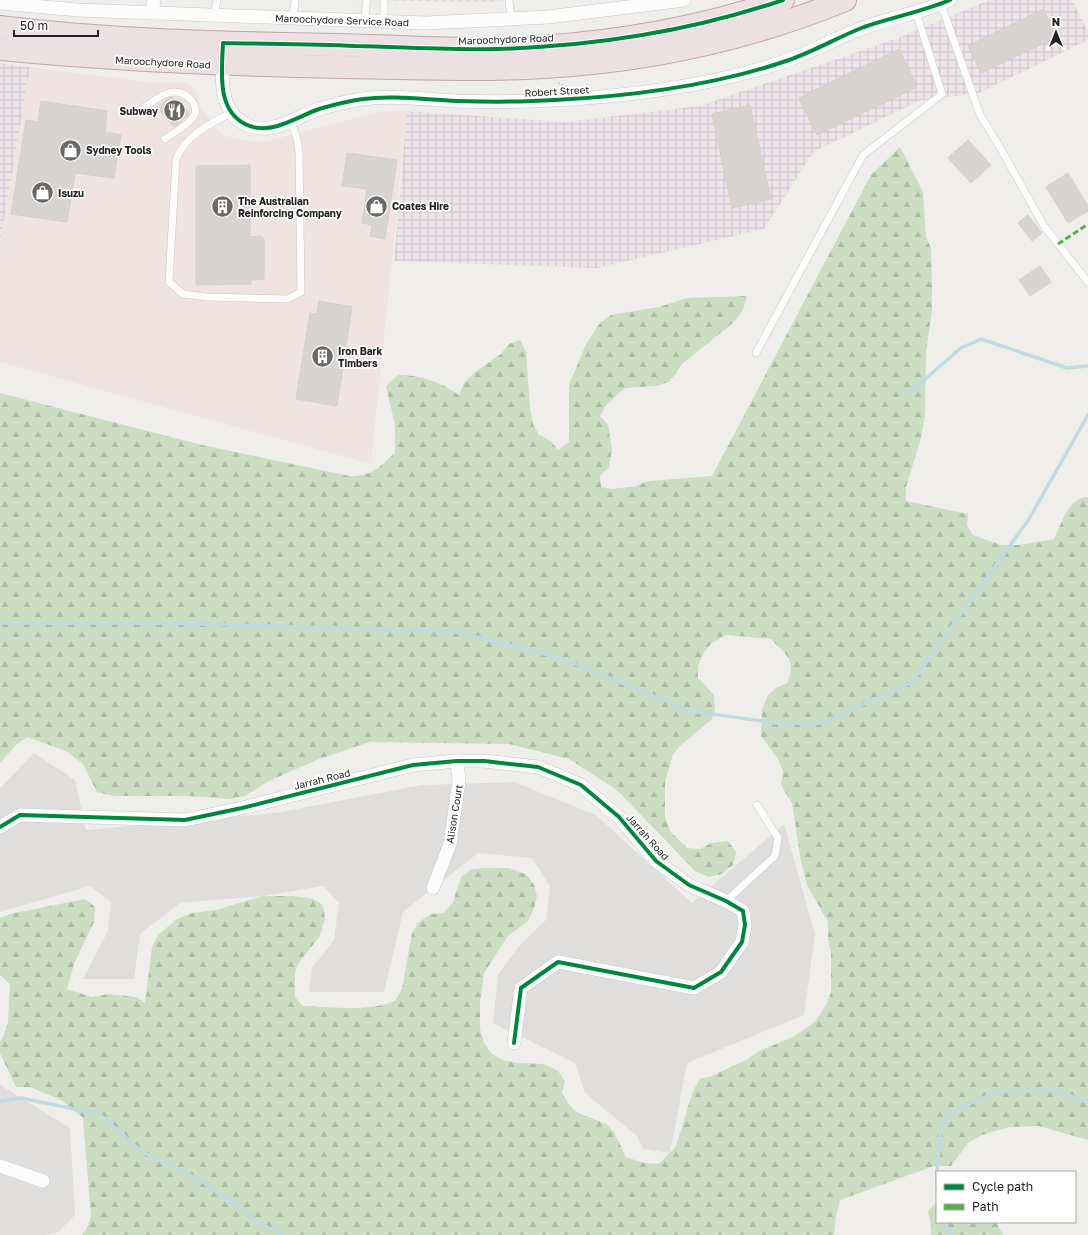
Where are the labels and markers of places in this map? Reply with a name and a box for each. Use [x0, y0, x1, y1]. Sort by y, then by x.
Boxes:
restaurant icon: Subway [161, 98, 187, 124]
place label: Subway [120, 105, 158, 117]
shop icon: Sydney Tools [57, 137, 83, 163]
place label: Sydney Tools [86, 144, 152, 156]
shop icon: Isuzu [30, 180, 56, 206]
place label: Isuzu [58, 187, 84, 199]
shop icon: Coates Hire [364, 193, 390, 219]
building icon: The Australian Reinforcing Company [210, 194, 236, 220]
place label: The Australian Reinforcing Company [238, 195, 342, 219]
place label: Coates Hire [392, 200, 449, 212]
building icon: Iron Bark Timbers [310, 344, 336, 370]
place label: Iron Bark Timbers [338, 345, 382, 369]

